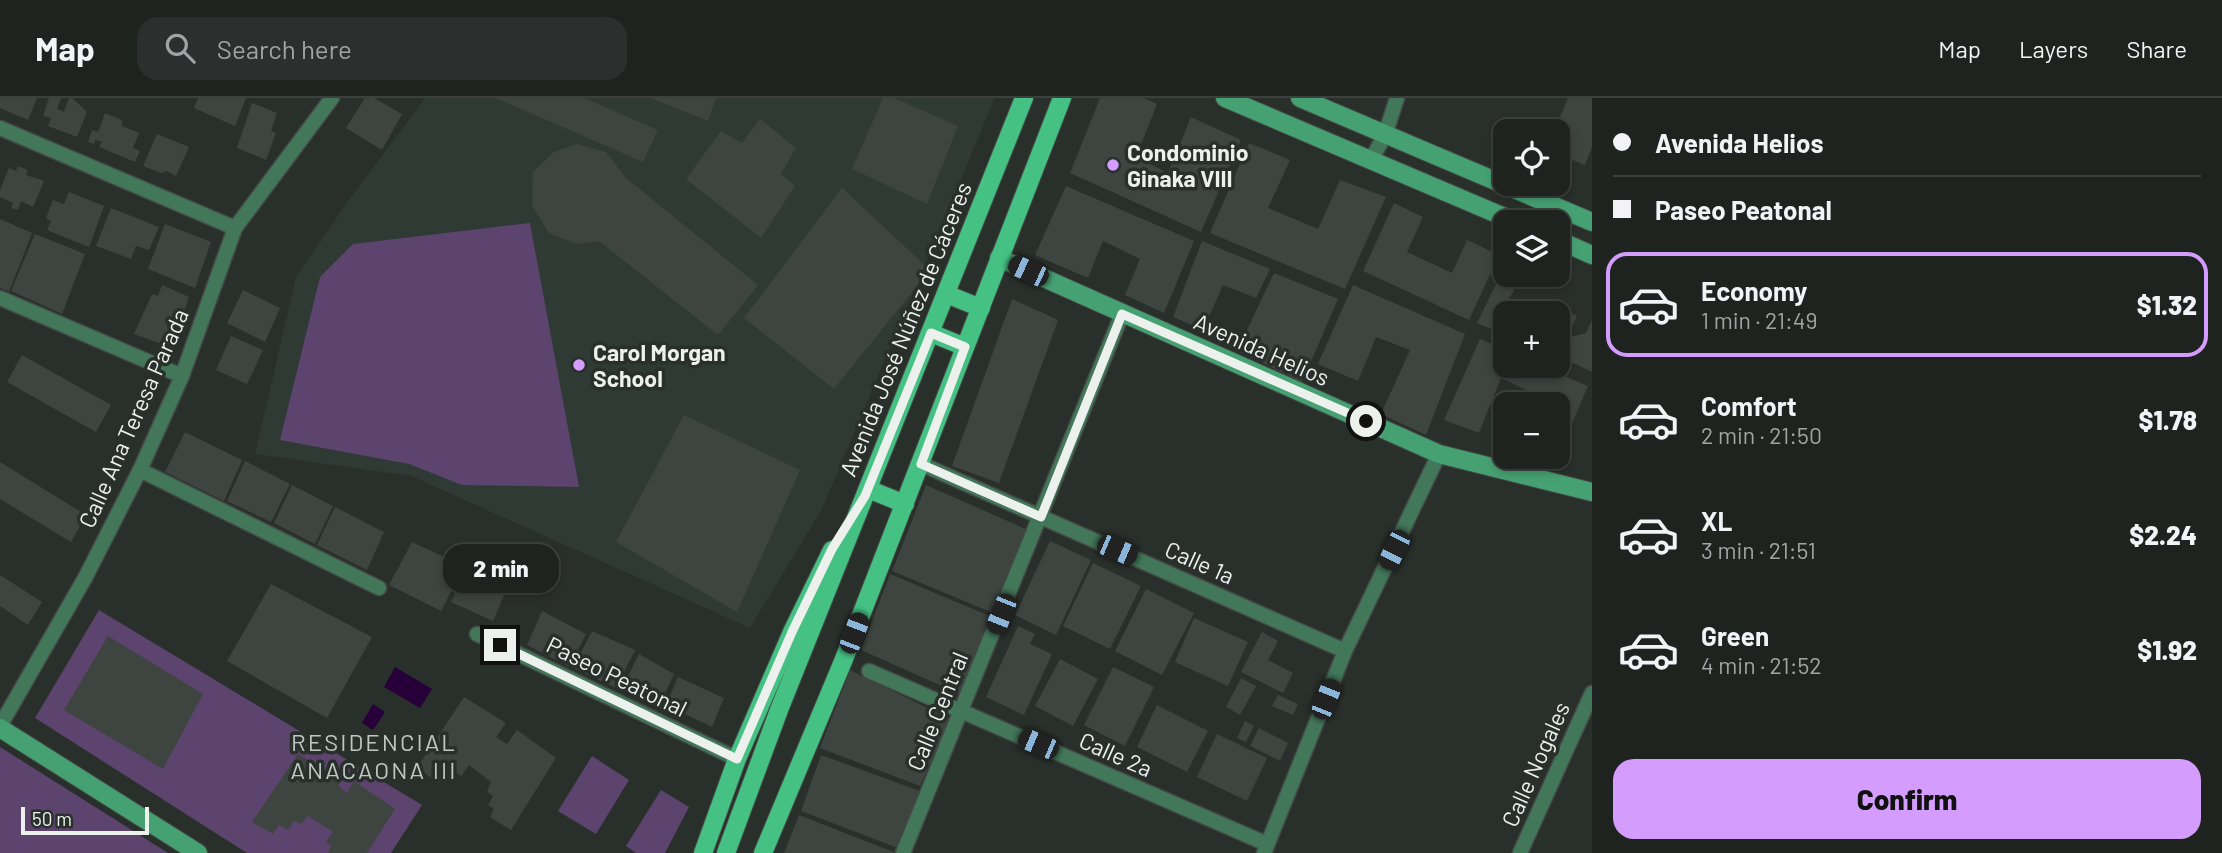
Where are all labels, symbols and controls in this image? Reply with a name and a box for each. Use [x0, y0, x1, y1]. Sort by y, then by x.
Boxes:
search box [137, 17, 627, 80]
text: Map [35, 28, 95, 68]
icon: search [161, 29, 199, 67]
text: Search here [217, 33, 352, 64]
text: Map [1938, 34, 1981, 63]
text: Layers [2019, 34, 2088, 63]
text: Share [2126, 34, 2187, 63]
map controls [1493, 119, 1570, 469]
button: locate [1493, 119, 1570, 196]
text: Avenida Helios [1655, 127, 1823, 158]
place label: Condominio Ginaka VIII [1127, 138, 1248, 192]
marker: Condominio Ginaka VIII [1105, 157, 1121, 173]
street label: Avenida José Núñez de Cáceres [833, 178, 977, 480]
text: Paseo Peatonal [1655, 194, 1832, 225]
button: layers [1493, 210, 1570, 287]
car [1005, 253, 1052, 289]
icon: car [1617, 273, 1680, 336]
text: Economy [1701, 275, 1807, 306]
text: $1.32 [2137, 289, 2197, 320]
button: + [1493, 301, 1570, 378]
street label: Calle Ana Teresa Parada [72, 304, 194, 532]
text: 1 min · 21:49 [1701, 306, 1817, 334]
street label: Avenida Helios [1190, 307, 1334, 391]
place label: Carol Morgan School [593, 338, 726, 392]
marker: Carol Morgan School [571, 357, 587, 373]
icon: car [1617, 388, 1680, 451]
text: Comfort [1701, 390, 1797, 421]
button: − [1493, 392, 1570, 469]
text: $1.78 [2138, 404, 2197, 435]
route start [1350, 405, 1382, 437]
text: 2 min · 21:50 [1701, 421, 1822, 449]
icon: car [1617, 503, 1680, 566]
text: XL [1701, 505, 1732, 536]
text: $2.24 [2129, 519, 2197, 550]
car [1376, 527, 1413, 573]
car [1094, 532, 1141, 568]
street label: Calle 1a [1161, 534, 1239, 590]
text: 3 min · 21:51 [1701, 536, 1816, 564]
callout: 2 min [442, 544, 558, 592]
text: 2 min [473, 554, 529, 582]
car [984, 591, 1019, 637]
car [837, 610, 872, 656]
icon: car [1617, 618, 1680, 681]
text: Green [1701, 620, 1769, 651]
route end [484, 629, 516, 661]
street label: Paseo Peatonal [542, 630, 692, 722]
text: $1.92 [2137, 634, 2197, 665]
street label: Calle Central [901, 648, 973, 774]
text: 4 min · 21:52 [1701, 651, 1822, 679]
car [1309, 676, 1344, 722]
street label: Calle Nogales [1495, 697, 1575, 831]
car [1015, 726, 1062, 762]
street label: Calle 2a [1075, 726, 1157, 782]
district label: RESIDENCIAL ANACAONA III [290, 727, 458, 784]
button: Confirm [1613, 759, 2201, 839]
scale bar [21, 804, 149, 836]
text: 50 m [32, 807, 72, 830]

